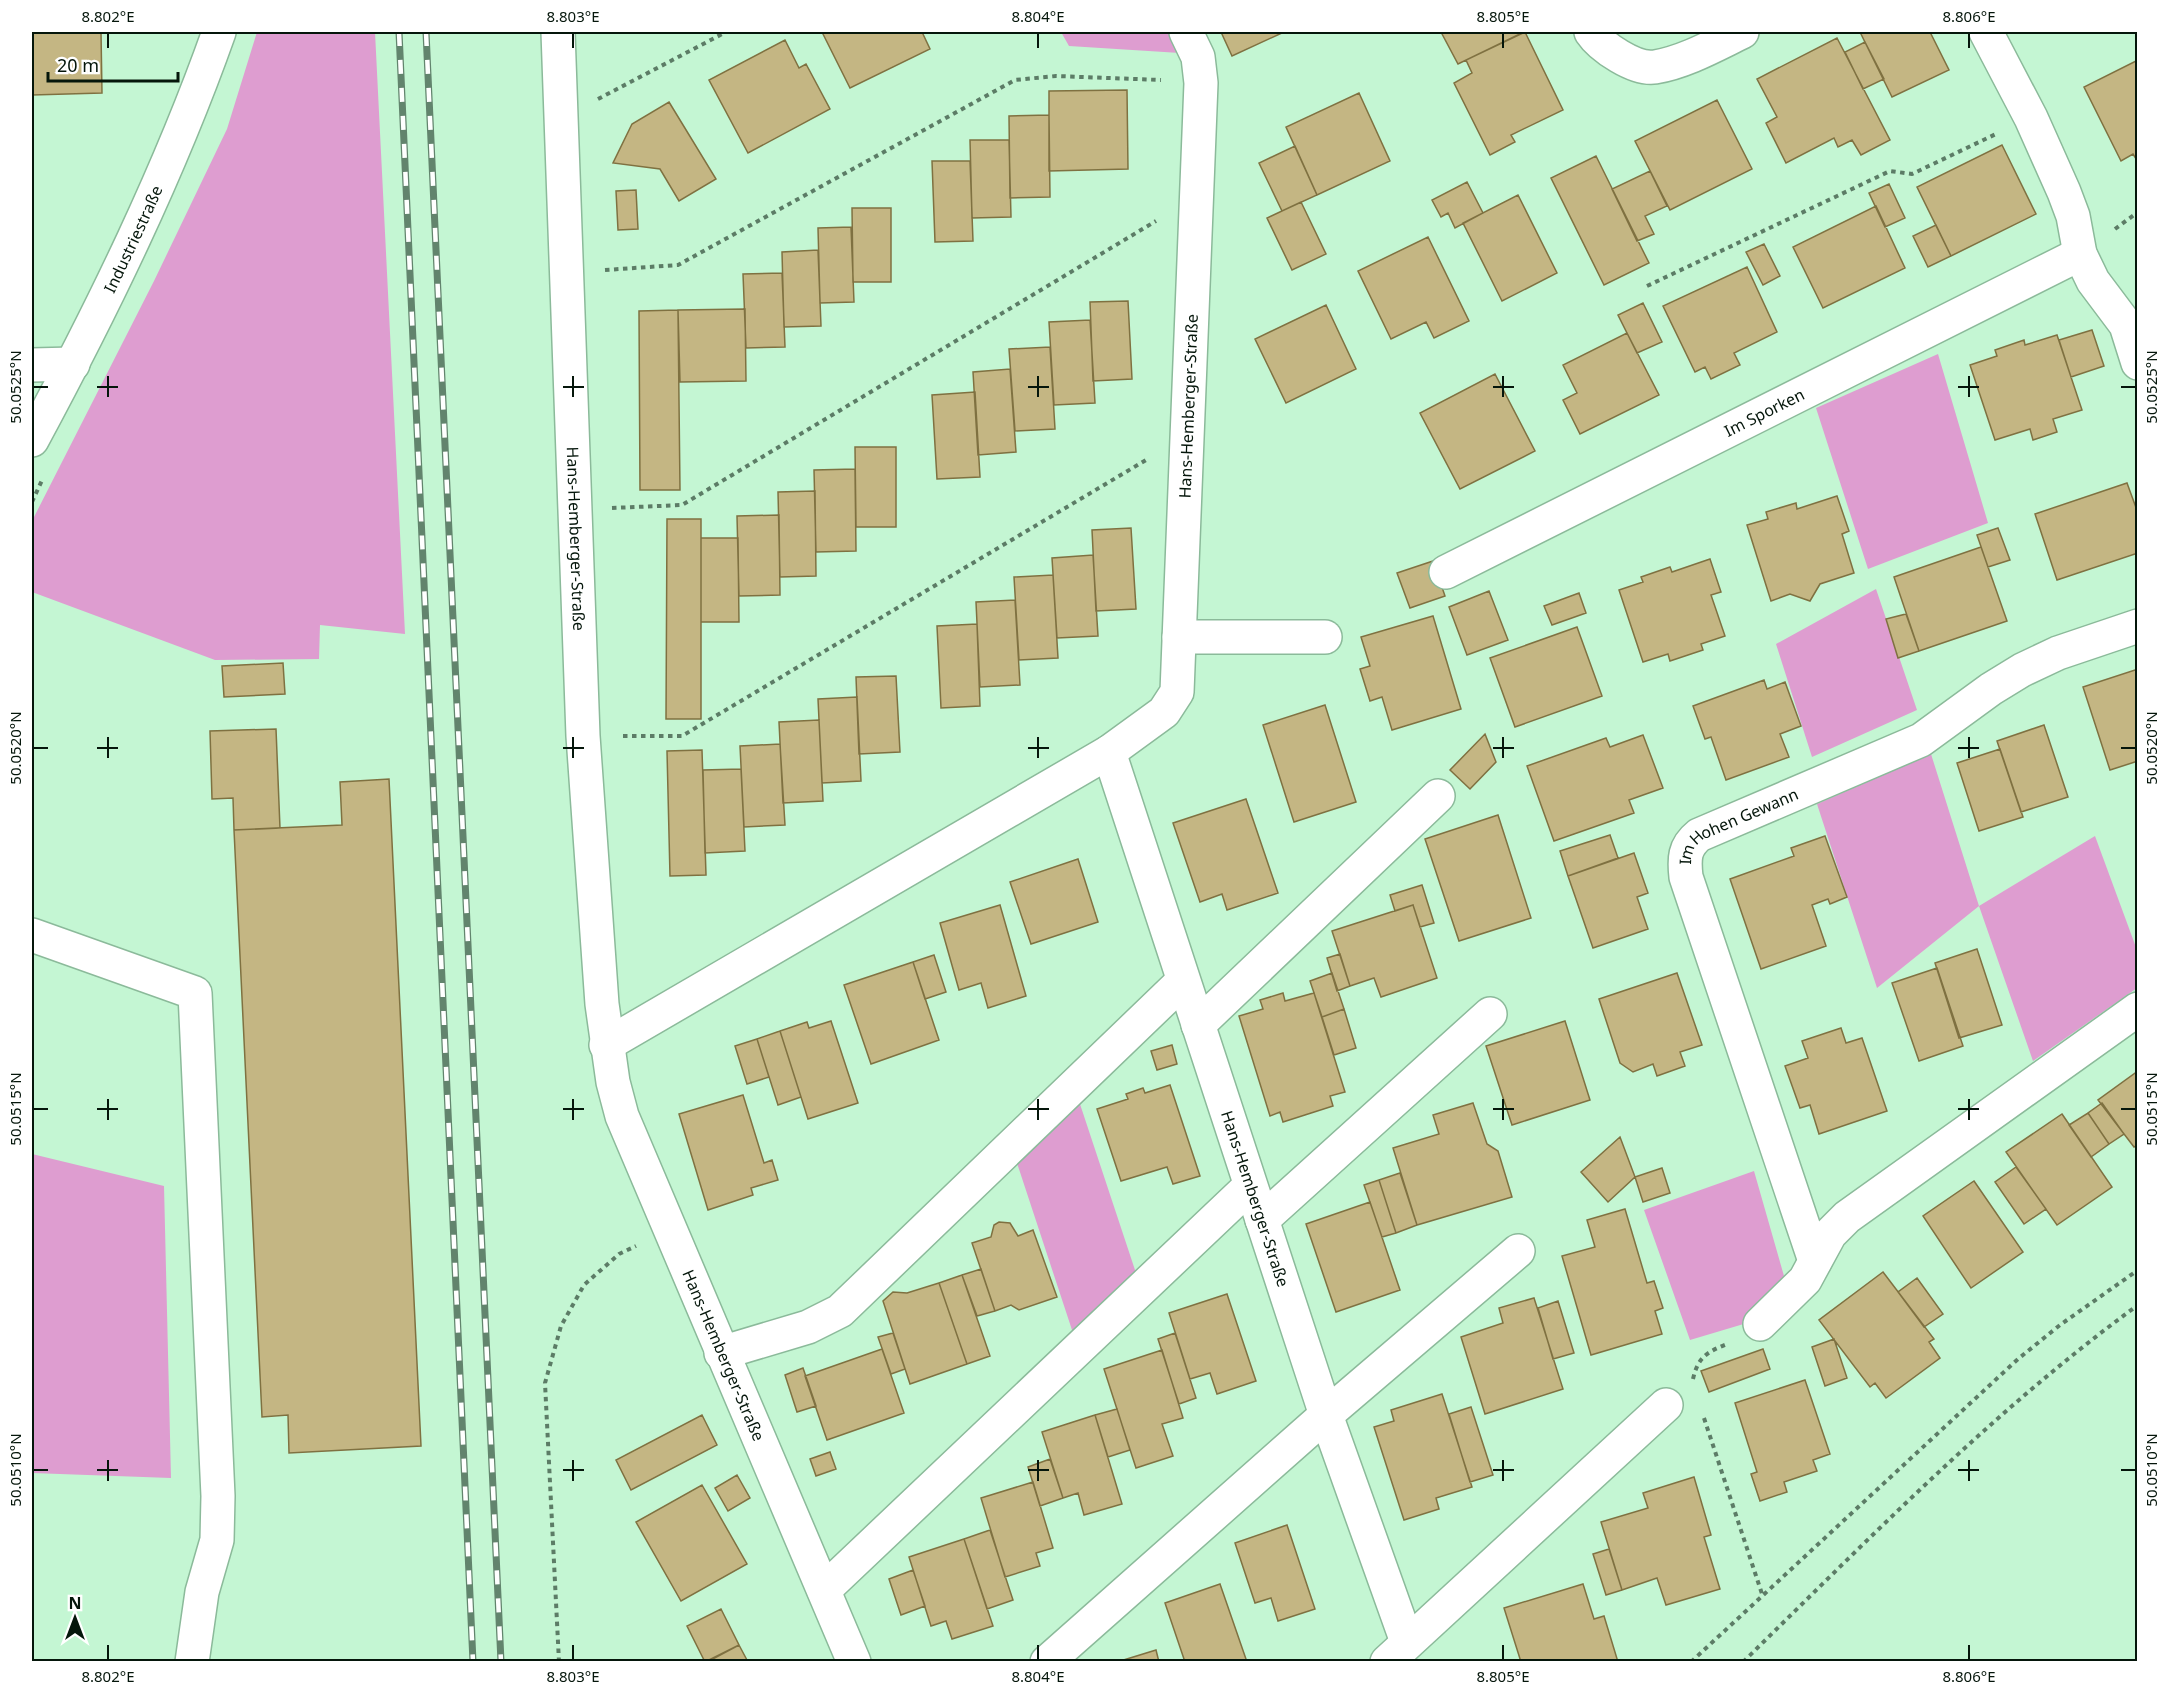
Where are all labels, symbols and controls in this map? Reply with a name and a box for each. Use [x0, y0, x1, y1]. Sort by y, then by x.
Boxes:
text: 8.802°E [81, 6, 135, 26]
text: 8.803°E [546, 6, 600, 26]
text: 8.804°E [1011, 6, 1065, 26]
text: 8.805°E [1476, 6, 1530, 26]
text: 8.806°E [1942, 6, 1996, 26]
scale bar [48, 45, 178, 83]
text: 20 m [57, 53, 99, 77]
street label: Industriestraße [99, 182, 168, 296]
street label: Hans-Hemberger-Straße [1174, 314, 1203, 499]
text: 50.0525°N [5, 350, 25, 424]
text: 50.0525°N [2141, 350, 2161, 424]
street label: Im Sporken [1720, 383, 1808, 442]
street label: Hans-Hemberger-Straße [562, 446, 590, 631]
text: 50.0520°N [5, 711, 25, 785]
text: 50.0520°N [2141, 711, 2161, 785]
street label: Im Hohen Gewann [1674, 783, 1802, 865]
text: 50.0515°N [5, 1072, 25, 1146]
text: 50.0515°N [2141, 1072, 2161, 1146]
street label: Hans-Hemberger-Straße [1216, 1108, 1294, 1290]
street label: Hans-Hemberger-Straße [677, 1266, 770, 1444]
text: 50.0510°N [5, 1433, 25, 1507]
text: 50.0510°N [2141, 1433, 2161, 1507]
north arrow [45, 1588, 105, 1648]
text: N [68, 1592, 82, 1614]
text: 8.802°E [81, 1666, 135, 1686]
text: 8.803°E [546, 1666, 600, 1686]
text: 8.804°E [1011, 1666, 1065, 1686]
text: 8.805°E [1476, 1666, 1530, 1686]
text: 8.806°E [1942, 1666, 1996, 1686]

